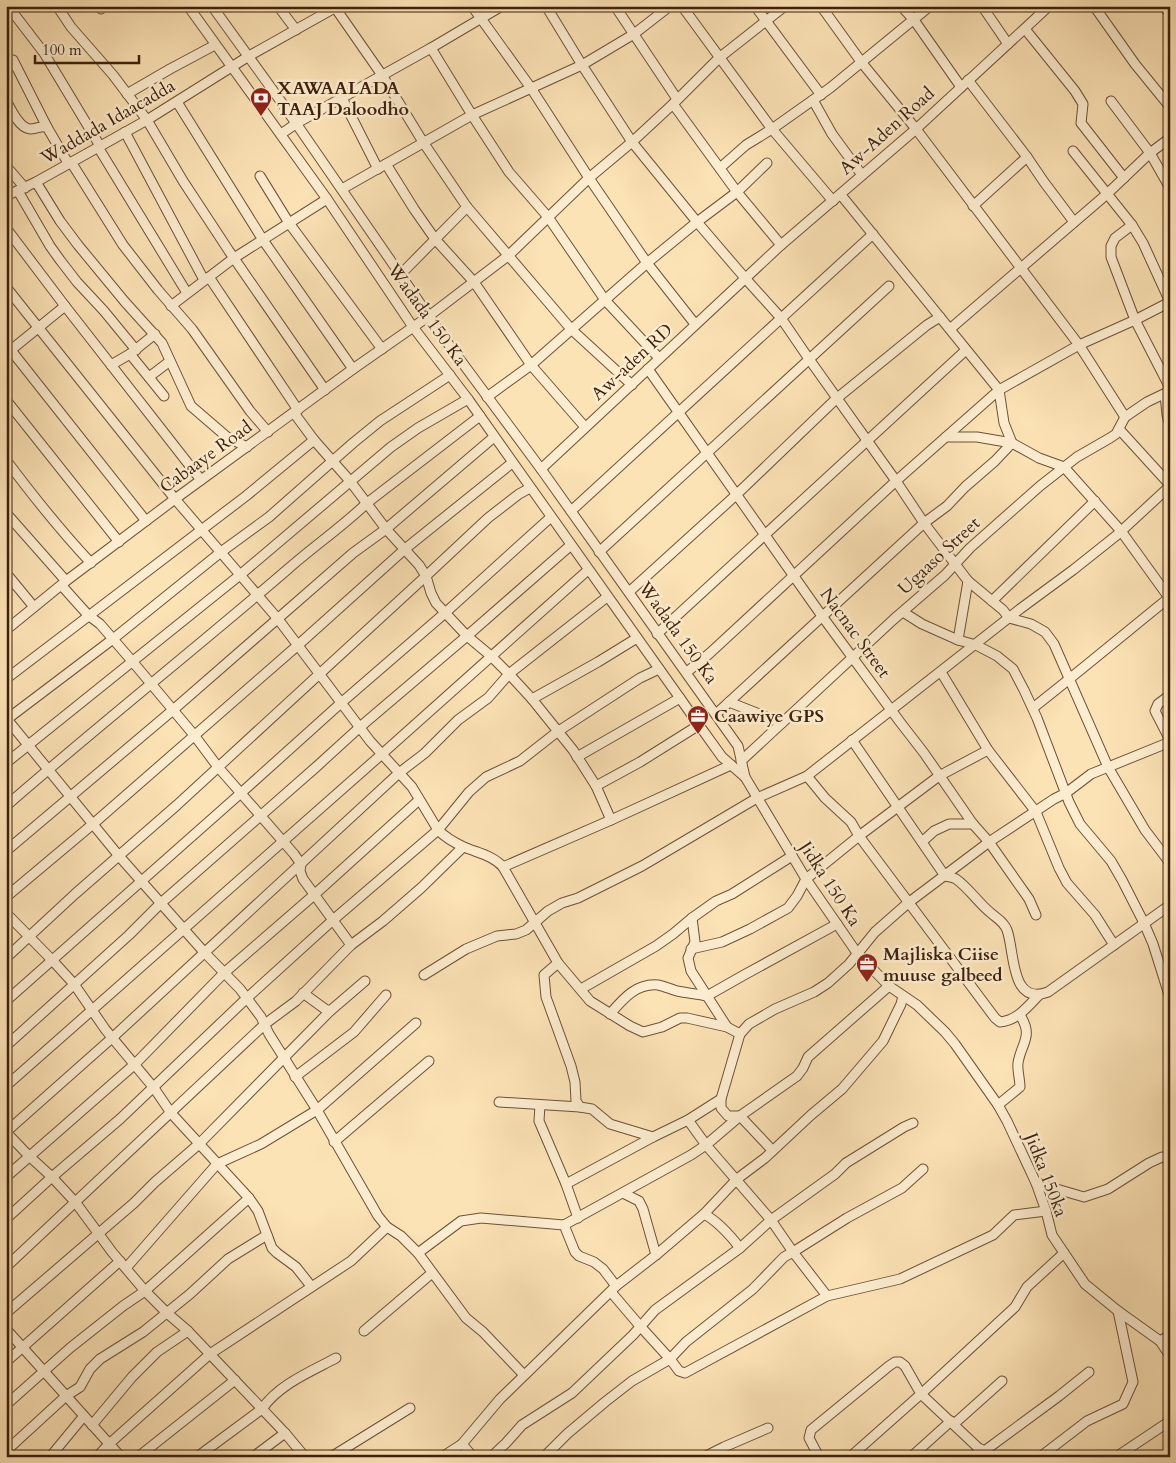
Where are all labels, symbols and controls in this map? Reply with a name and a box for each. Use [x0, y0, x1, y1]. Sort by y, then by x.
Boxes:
scale bar [35, 32, 139, 64]
text: 100 m [42, 40, 82, 60]
street label: Waddada Idaacadda [35, 73, 180, 171]
place label: XAWAALADA TAAJ Daloodho [277, 76, 409, 122]
street label: Aw-Aden Road [834, 81, 940, 181]
bank icon: XAWAALADA TAAJ Daloodho [249, 86, 273, 117]
street label: Wadada 150 Ka [381, 258, 473, 371]
street label: Aw-aden RD [586, 318, 678, 406]
street label: Cabaaye Road [155, 415, 258, 499]
street label: Ugaaso Street [892, 511, 986, 601]
street label: Wadada 150 Ka [632, 576, 724, 689]
street label: Nacnac Street [814, 583, 896, 683]
office icon: Caawiye GPS [686, 704, 710, 735]
place label: Caawiye GPS [714, 704, 824, 729]
street label: Jidka 150 Ka [792, 834, 867, 932]
place label: Majliska Ciise muuse galbeed [883, 942, 1003, 988]
office icon: Majliska Ciise muuse galbeed [855, 952, 879, 983]
street label: Jidka 150ka [1017, 1127, 1074, 1221]

